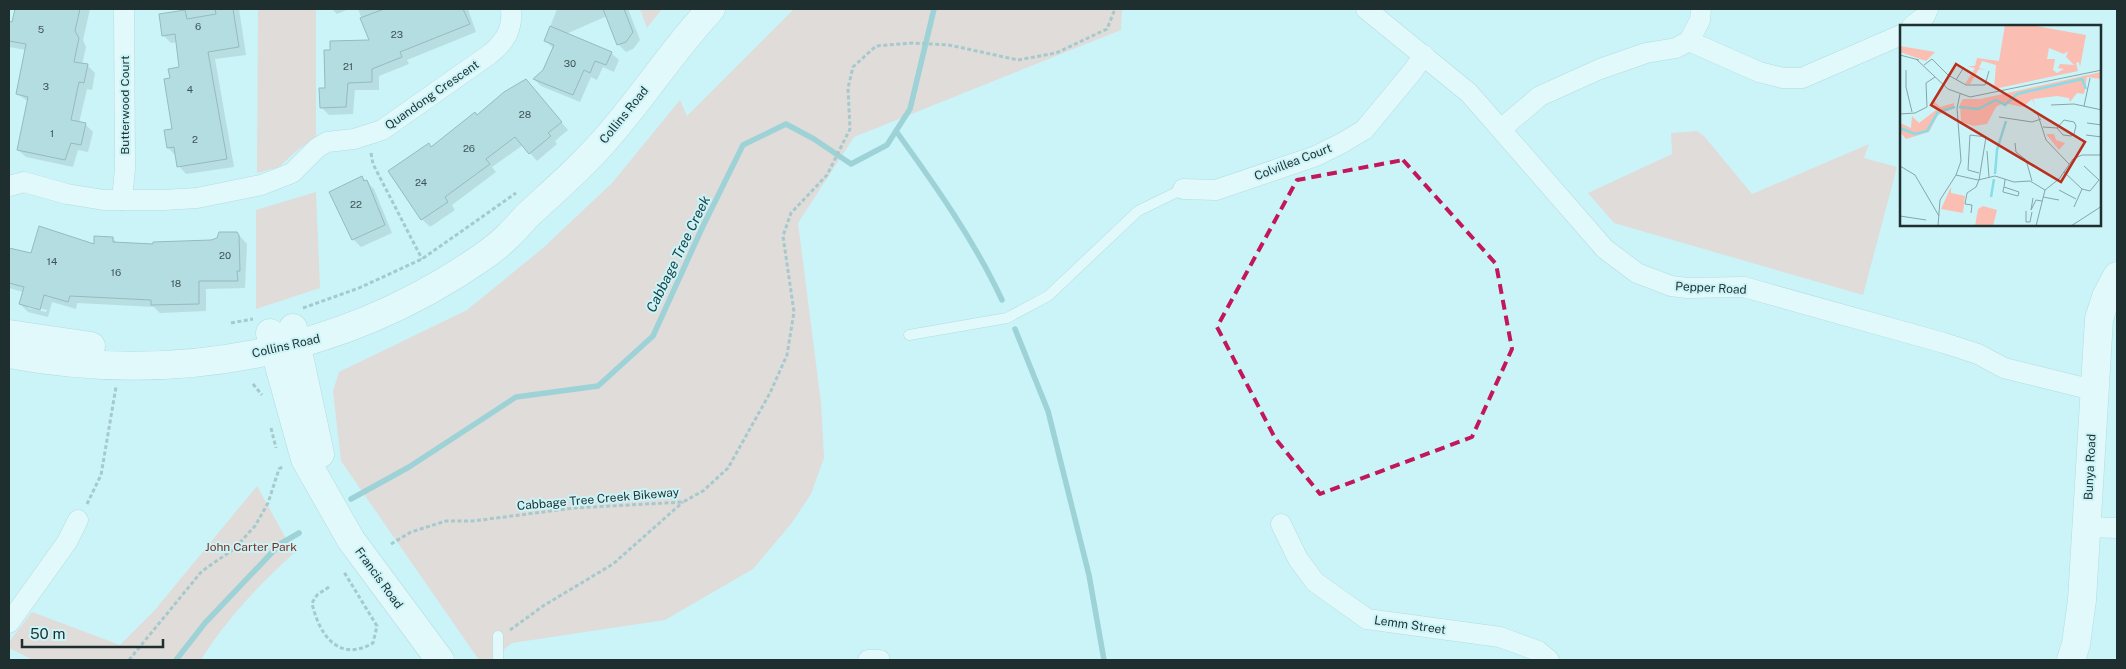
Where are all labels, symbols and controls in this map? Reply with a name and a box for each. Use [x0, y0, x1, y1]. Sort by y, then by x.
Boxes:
house number: 6 [195, 20, 201, 32]
house number: 5 [38, 23, 44, 35]
inset map [1900, 25, 2101, 226]
house number: 23 [391, 28, 403, 40]
street label: Butterwood Court [118, 55, 132, 155]
street label: Quandong Crescent [382, 57, 482, 133]
house number: 30 [564, 57, 576, 69]
house number: 21 [343, 60, 353, 72]
house number: 3 [43, 80, 49, 92]
house number: 4 [187, 83, 193, 95]
street label: Collins Road [597, 84, 651, 146]
house number: 28 [519, 108, 531, 120]
house number: 1 [50, 127, 54, 139]
house number: 2 [192, 133, 198, 145]
street label: Colvillea Court [1252, 141, 1334, 183]
house number: 26 [463, 142, 475, 154]
house number: 24 [415, 176, 427, 188]
water label: Cabbage Tree Creek [643, 193, 713, 315]
house number: 22 [350, 198, 362, 210]
house number: 20 [219, 249, 231, 261]
house number: 14 [47, 255, 57, 267]
house number: 16 [111, 266, 121, 278]
house number: 18 [171, 277, 181, 289]
street label: Pepper Road [1675, 279, 1747, 297]
street label: Collins Road [251, 331, 321, 361]
street label: Bunya Road [2081, 434, 2099, 500]
street label: Cabbage Tree Creek Bikeway [516, 485, 680, 513]
park label: John Carter Park [205, 540, 297, 554]
street label: Francis Road [352, 545, 406, 611]
street label: Lemm Street [1373, 613, 1447, 637]
scale bar [22, 616, 164, 648]
text: 50 m [30, 625, 65, 642]

